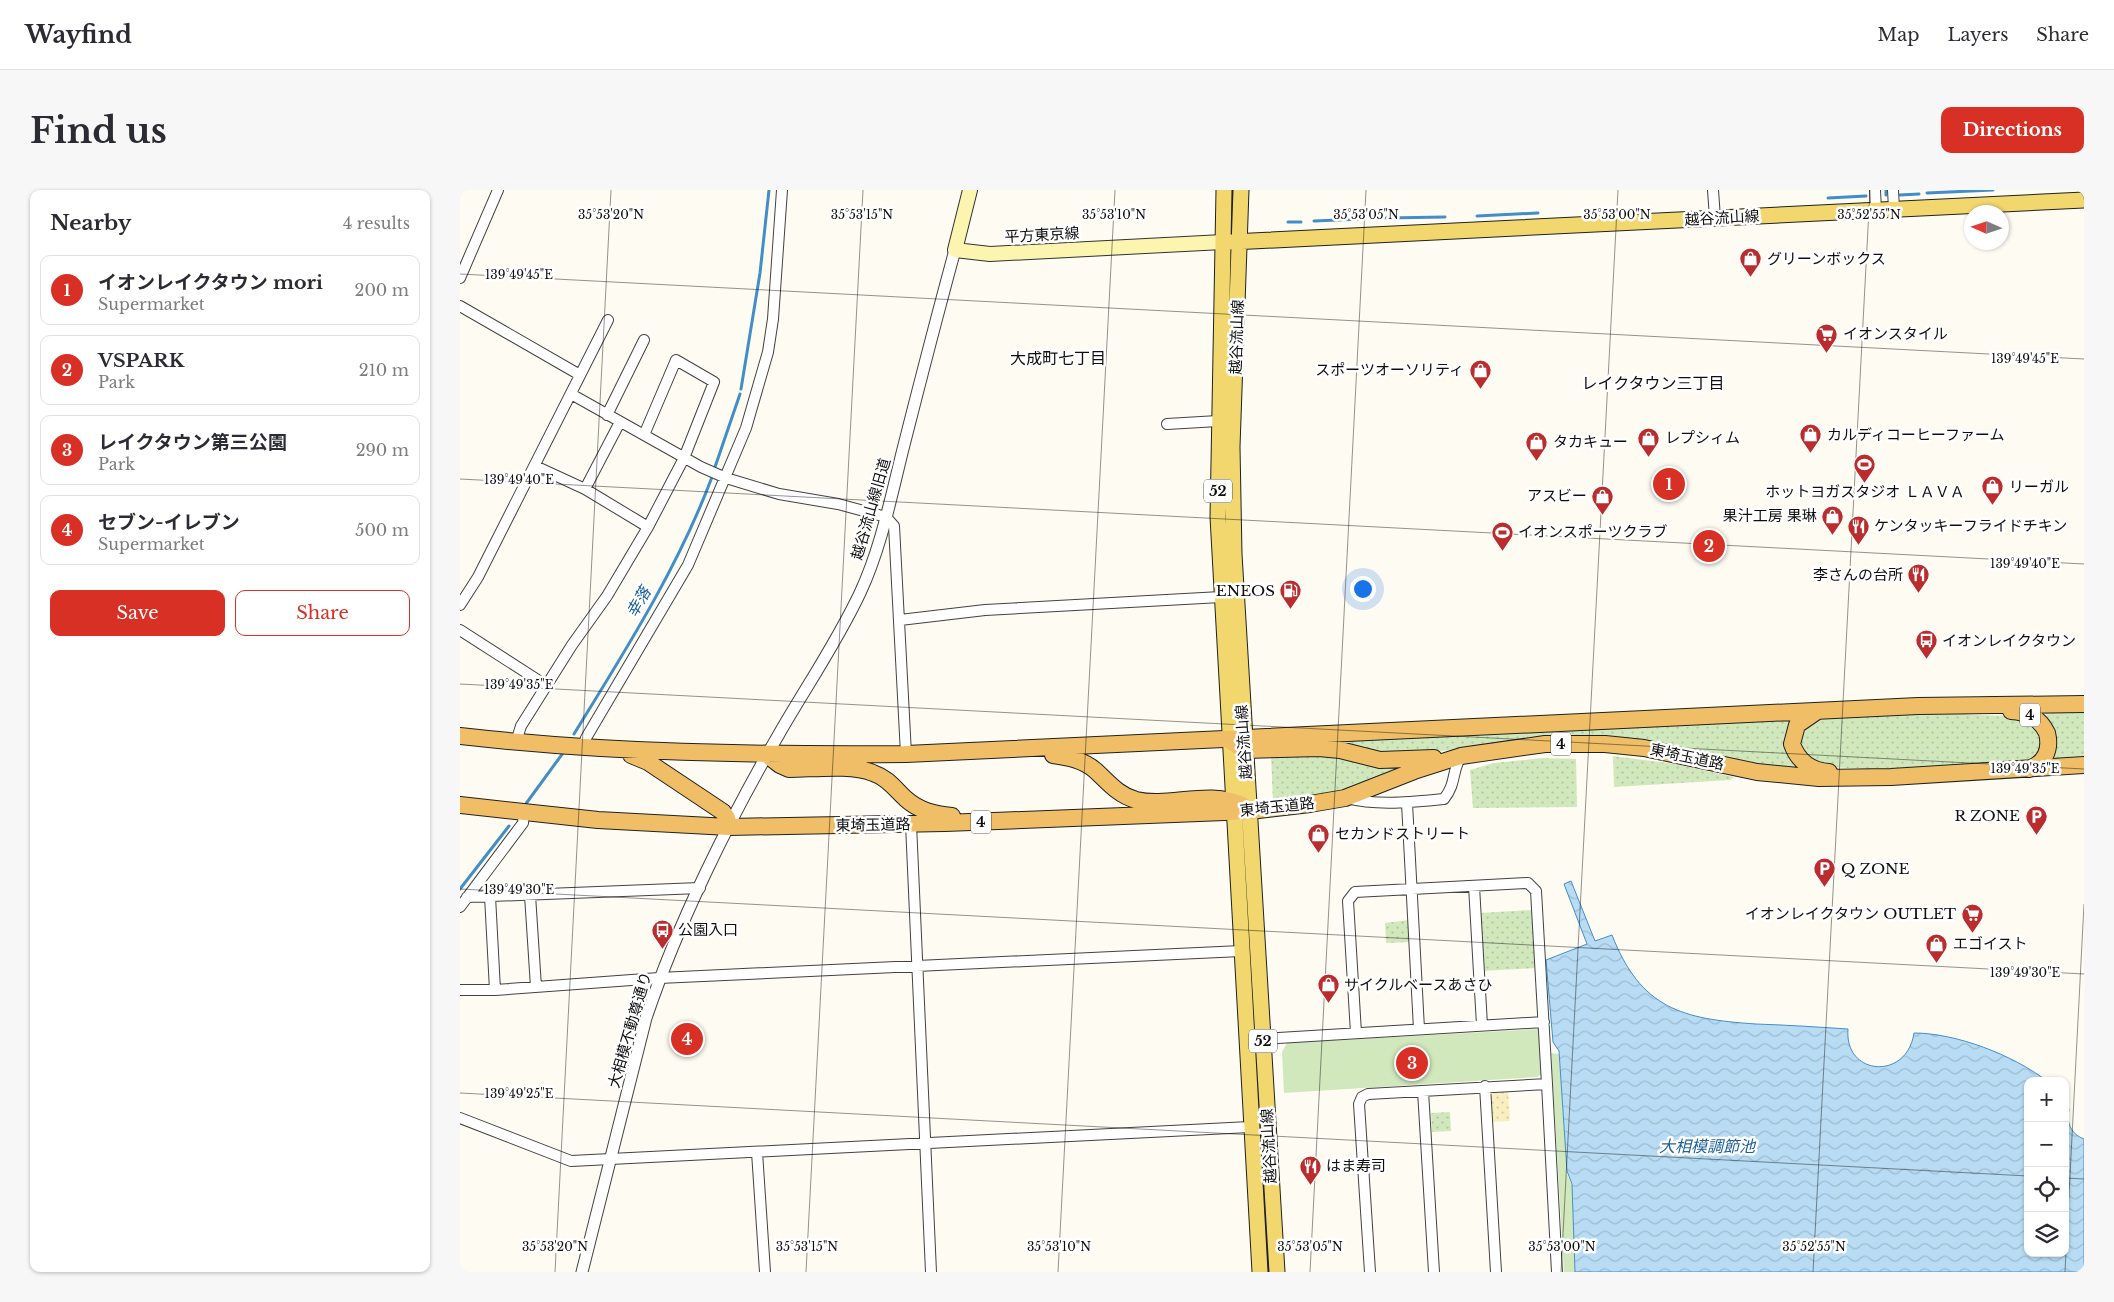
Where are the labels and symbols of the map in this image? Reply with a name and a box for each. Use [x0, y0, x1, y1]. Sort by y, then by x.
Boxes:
north arrow [1964, 205, 2009, 250]
street label: 越谷流山線 [1683, 206, 1760, 229]
text: 35°53'20"N [578, 207, 644, 222]
text: 35°53'15"N [831, 207, 893, 222]
text: 35°53'10"N [1082, 207, 1146, 222]
text: 35°53'05"N [1333, 207, 1399, 222]
text: 35°53'00"N [1583, 207, 1651, 222]
text: 35°52'55"N [1837, 207, 1901, 222]
street label: 平方東京線 [1004, 223, 1080, 246]
shop icon: グリーンボックス [1739, 247, 1763, 278]
place label: グリーンボックス [1767, 249, 1886, 268]
text: 139°49'45"E [485, 267, 553, 282]
street label: 越谷流山線 [1226, 299, 1247, 376]
supermarket icon: イオンスタイル [1815, 322, 1839, 353]
place label: イオンスタイル [1843, 324, 1948, 343]
district label: 大成町七丁目 [1010, 348, 1106, 368]
text: 139°49'45"E [1991, 351, 2059, 366]
shop icon: スポーツオーソリティ [1468, 358, 1492, 389]
place label: スポーツオーソリティ [1315, 360, 1464, 379]
district label: レイクタウン三丁目 [1581, 373, 1725, 393]
shop icon: カルディコーヒーファーム [1799, 423, 1823, 454]
place label: カルディコーヒーファーム [1827, 425, 2005, 444]
shop icon: レプシィム [1637, 426, 1661, 457]
place label: レプシィム [1665, 428, 1740, 447]
shop icon: タカキュー [1525, 430, 1549, 461]
place label: タカキュー [1553, 432, 1628, 451]
sports icon: ホットヨガスタジオ ＬＡＶＡ [1853, 452, 1877, 483]
street label: 越谷流山線旧道 [847, 456, 894, 563]
pin: 1 [1653, 465, 1685, 503]
text: 139°49'40"E [484, 472, 554, 487]
shop icon: リーガル [1981, 475, 2005, 506]
place label: リーガル [2009, 477, 2069, 496]
road number: 52 [1204, 480, 1232, 502]
place label: ホットヨガスタジオ ＬＡＶＡ [1765, 482, 1965, 501]
shop icon: アスビー [1591, 484, 1615, 515]
place label: アスビー [1527, 486, 1587, 505]
shop icon: 果汁工房 果琳 [1821, 504, 1845, 535]
place label: 果汁工房 果琳 [1723, 506, 1817, 525]
restaurant icon: ケンタッキーフライドチキン [1846, 514, 1870, 545]
place label: ケンタッキーフライドチキン [1874, 516, 2067, 535]
sports icon: イオンスポーツクラブ [1490, 520, 1514, 551]
place label: イオンスポーツクラブ [1518, 522, 1667, 541]
pin: 2 [1693, 527, 1725, 565]
text: 139°49'40"E [1990, 556, 2060, 571]
restaurant icon: 李さんの台所 [1907, 563, 1931, 594]
place label: 李さんの台所 [1813, 565, 1903, 584]
your location [1350, 576, 1376, 602]
fuel station icon: ENEOS [1279, 579, 1303, 610]
water label: 幸落 [621, 581, 656, 621]
place label: ENEOS [1216, 581, 1275, 600]
bus stop icon: イオンレイクタウン [1914, 629, 1938, 660]
place label: イオンレイクタウン [1942, 631, 2076, 650]
text: 139°49'35"E [485, 677, 554, 692]
street label: 越谷流山線 [1231, 704, 1256, 781]
road number: 4 [2020, 704, 2040, 726]
road number: 4 [1551, 732, 1571, 756]
street label: 東埼玉道路 [1648, 739, 1726, 774]
text: 139°49'35"E [1991, 761, 2060, 776]
street label: 東埼玉道路 [1239, 793, 1315, 820]
parking icon: R ZONE [2024, 804, 2048, 835]
place label: R ZONE [1954, 806, 2020, 825]
road number: 4 [971, 810, 991, 834]
street label: 東埼玉道路 [835, 814, 911, 835]
shop icon: セカンドストリート [1307, 822, 1331, 853]
place label: セカンドストリート [1335, 824, 1470, 843]
parking icon: Q ZONE [1813, 857, 1837, 888]
place label: Q ZONE [1841, 859, 1910, 878]
text: 139°49'30"E [484, 882, 555, 897]
supermarket icon: イオンレイクタウン OUTLET [1960, 902, 1984, 933]
place label: イオンレイクタウン OUTLET [1745, 904, 1956, 923]
bus stop icon: 公園入口 [650, 918, 674, 949]
place label: 公園入口 [678, 920, 738, 939]
shop icon: エゴイスト [1925, 932, 1949, 963]
place label: エゴイスト [1953, 934, 2028, 953]
text: 139°49'30"E [1990, 965, 2061, 980]
street label: 大相模不動尊通り [604, 970, 655, 1090]
shop icon: サイクルベースあさひ [1316, 973, 1340, 1004]
place label: サイクルベースあさひ [1344, 975, 1493, 994]
pin: 4 [671, 1020, 703, 1058]
road number: 52 [1249, 1029, 1277, 1052]
pin: 3 [1396, 1044, 1428, 1082]
text: 139°49'25"E [485, 1086, 554, 1101]
street label: 越谷流山線 [1257, 1108, 1280, 1185]
water label: 大相模調節池 [1659, 1136, 1757, 1156]
restaurant icon: はま寿司 [1298, 1154, 1322, 1185]
place label: はま寿司 [1326, 1156, 1386, 1175]
text: 35°53'20"N [522, 1239, 588, 1254]
text: 35°53'15"N [776, 1239, 838, 1254]
text: 35°53'10"N [1027, 1239, 1091, 1254]
text: 35°53'05"N [1277, 1239, 1343, 1254]
text: 35°53'00"N [1528, 1239, 1596, 1254]
text: 35°52'55"N [1782, 1239, 1846, 1254]

